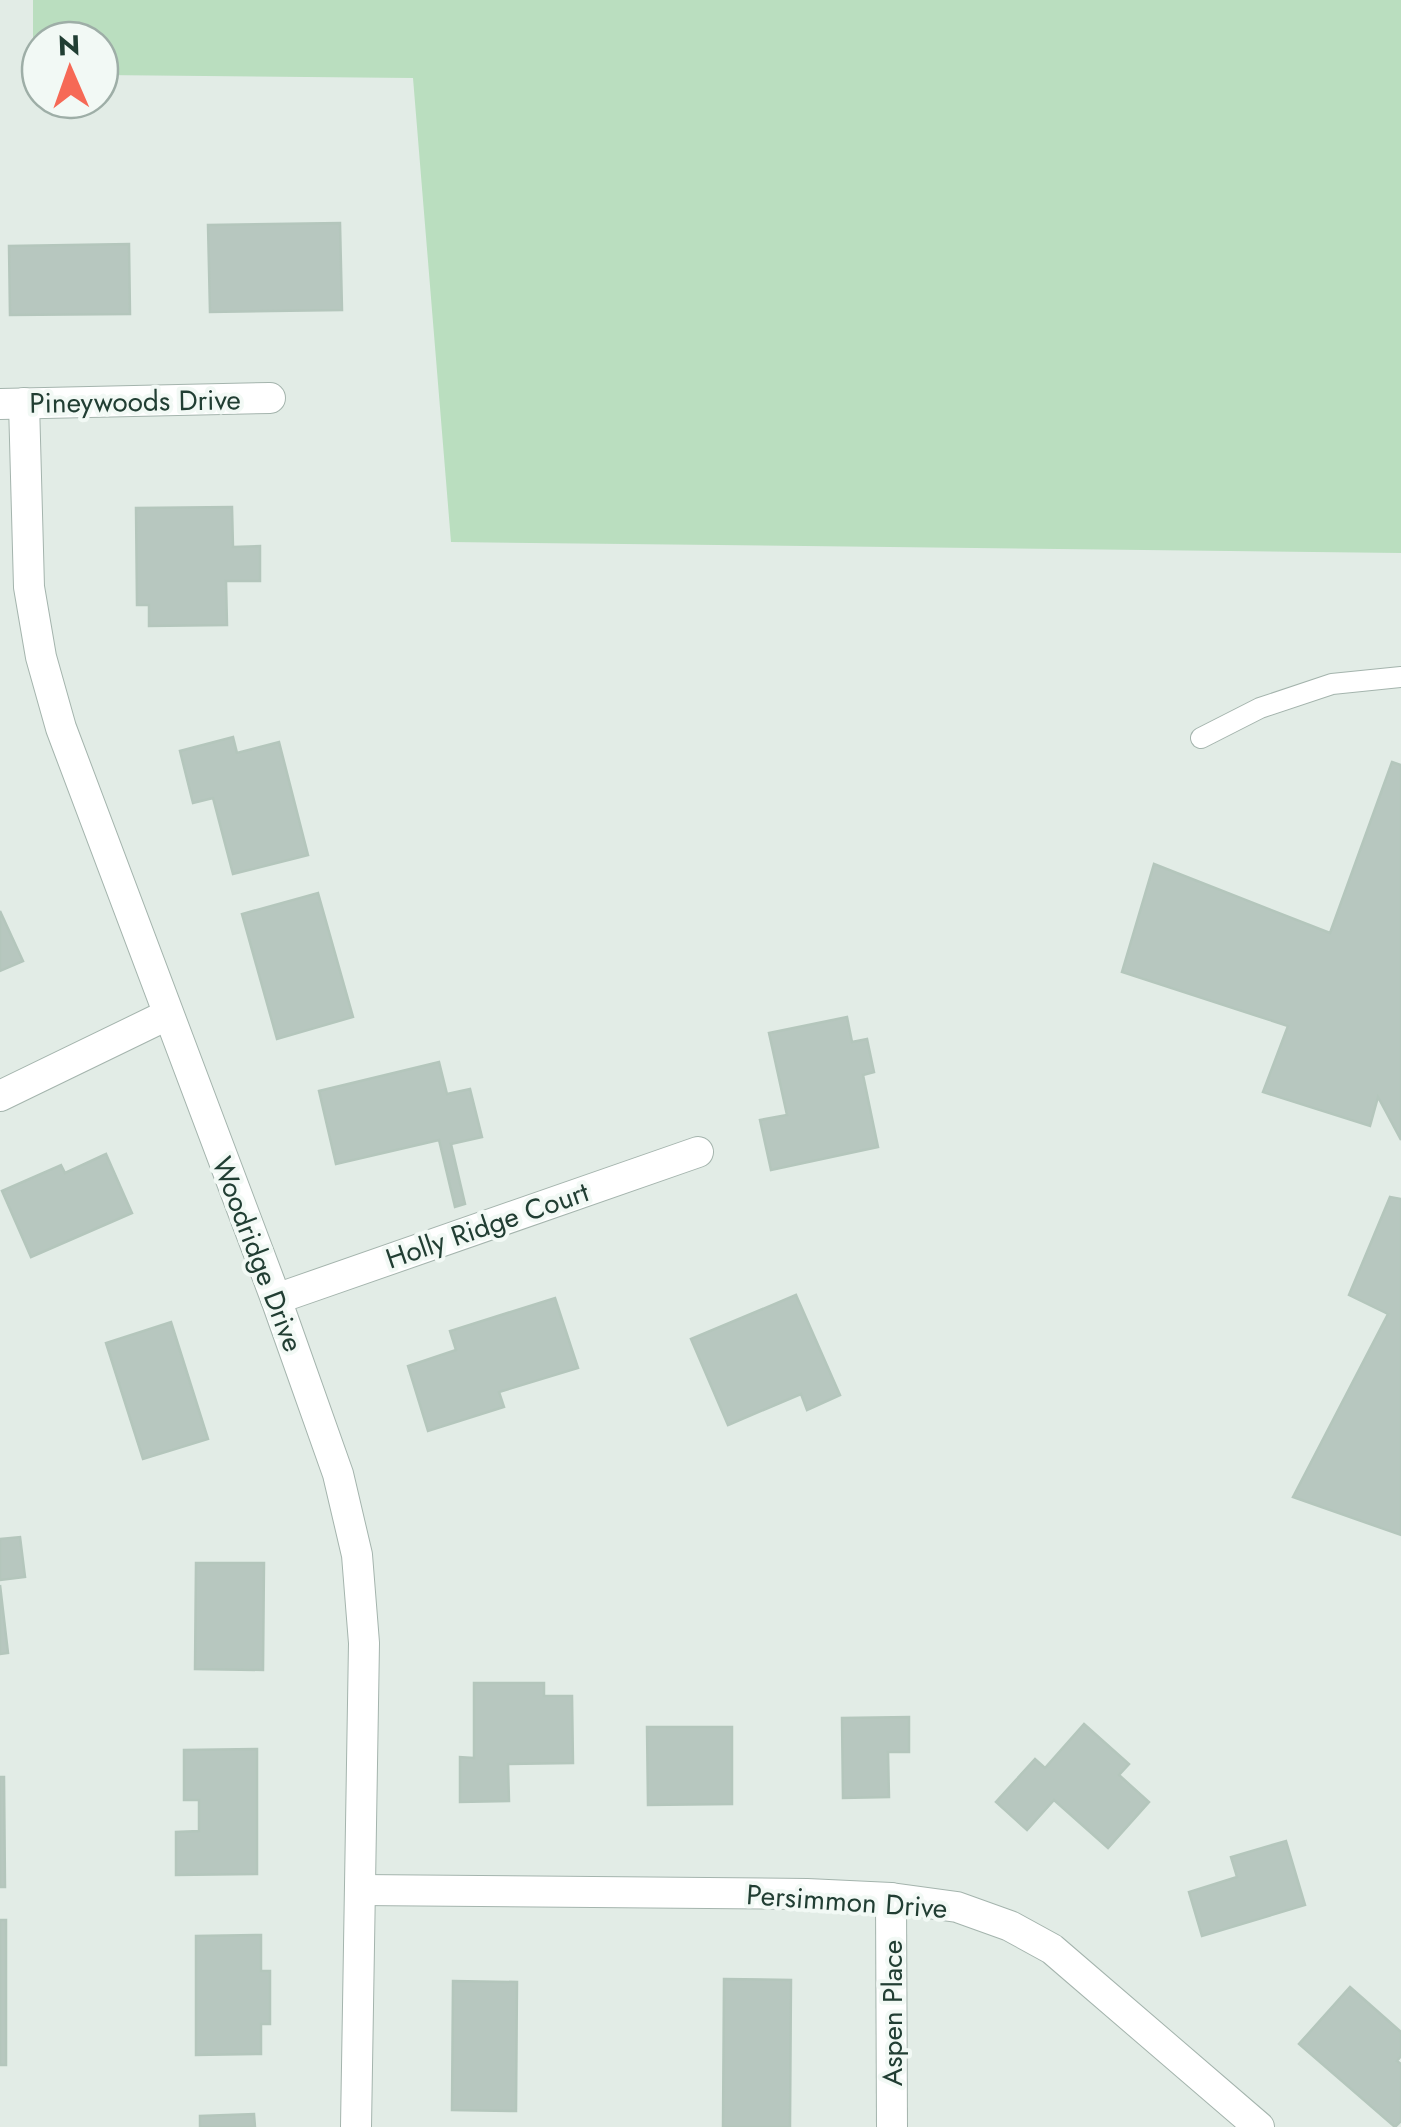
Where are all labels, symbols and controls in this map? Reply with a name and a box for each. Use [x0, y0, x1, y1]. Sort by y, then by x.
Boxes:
north arrow [20, 20, 120, 120]
text: N [57, 25, 81, 66]
street label: Pineywoods Drive [29, 379, 241, 424]
street label: Woodridge Drive [202, 1151, 314, 1358]
street label: Holly Ridge Court [380, 1171, 594, 1279]
street label: Persimmon Drive [745, 1874, 949, 1929]
street label: Aspen Place [872, 1940, 913, 2086]

